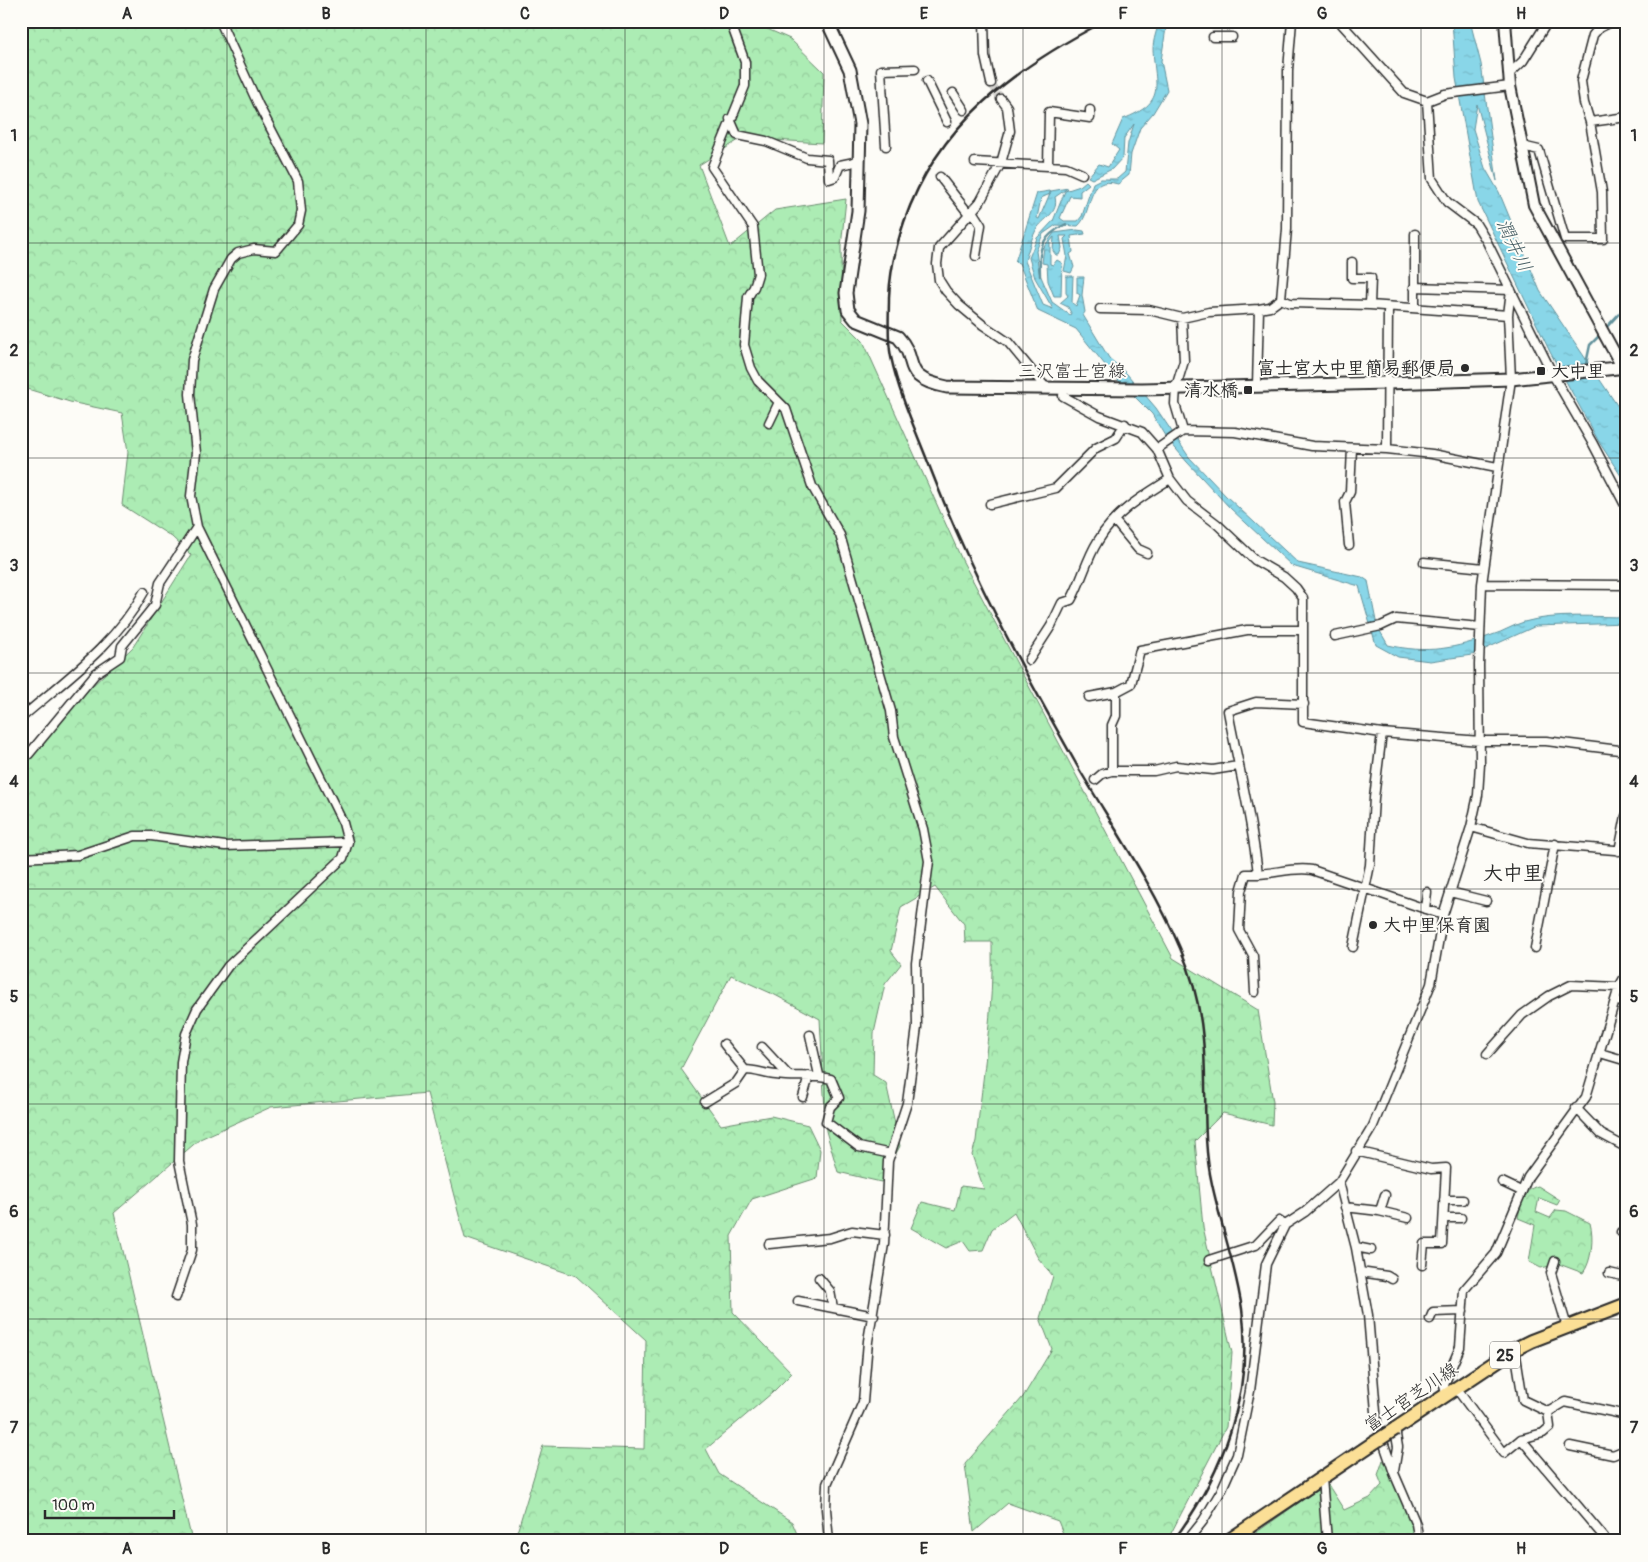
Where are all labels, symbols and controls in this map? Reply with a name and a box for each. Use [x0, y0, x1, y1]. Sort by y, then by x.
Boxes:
text: A [122, 4, 133, 24]
text: B [321, 4, 331, 24]
text: C [520, 4, 530, 24]
text: D [719, 4, 729, 24]
text: E [920, 4, 929, 24]
text: F [1118, 4, 1128, 24]
text: G [1317, 4, 1328, 24]
text: H [1516, 4, 1526, 24]
text: 1 [11, 126, 17, 146]
text: 1 [1631, 126, 1637, 146]
water label: 潤井川 [1491, 215, 1537, 276]
text: 2 [10, 341, 19, 361]
text: 2 [1630, 341, 1639, 361]
place label: 富士宮大中里簡易郵便局 [1257, 357, 1455, 380]
street label: 三沢富士宮線 [1018, 360, 1126, 383]
place label: 大中里 [1551, 360, 1605, 383]
marker: 富士宮大中里簡易郵便局 [1459, 362, 1471, 374]
marker: 大中里 [1535, 365, 1547, 377]
place label: 清水橋 [1184, 379, 1238, 402]
marker: 清水橋 [1242, 384, 1254, 396]
text: 3 [10, 556, 19, 576]
text: 3 [1630, 556, 1639, 576]
text: 4 [9, 772, 19, 792]
text: 4 [1629, 772, 1639, 792]
district label: 大中里 [1483, 861, 1543, 886]
place label: 大中里保育園 [1383, 914, 1491, 937]
marker: 大中里保育園 [1367, 919, 1379, 931]
text: 5 [10, 987, 19, 1007]
text: 5 [1630, 987, 1639, 1007]
text: 6 [9, 1202, 19, 1222]
text: 6 [1629, 1202, 1639, 1222]
road number: 25 [1490, 1342, 1520, 1368]
street label: 富士宮芝川線 [1360, 1358, 1462, 1437]
text: 7 [10, 1418, 19, 1438]
text: 7 [1630, 1418, 1639, 1438]
scale bar [45, 1487, 174, 1519]
text: 100 m [52, 1496, 95, 1515]
text: A [122, 1539, 133, 1559]
text: B [321, 1539, 331, 1559]
text: C [520, 1539, 530, 1559]
text: D [719, 1539, 729, 1559]
text: E [920, 1539, 929, 1559]
text: F [1118, 1539, 1128, 1559]
text: G [1317, 1539, 1328, 1559]
text: H [1516, 1539, 1526, 1559]

